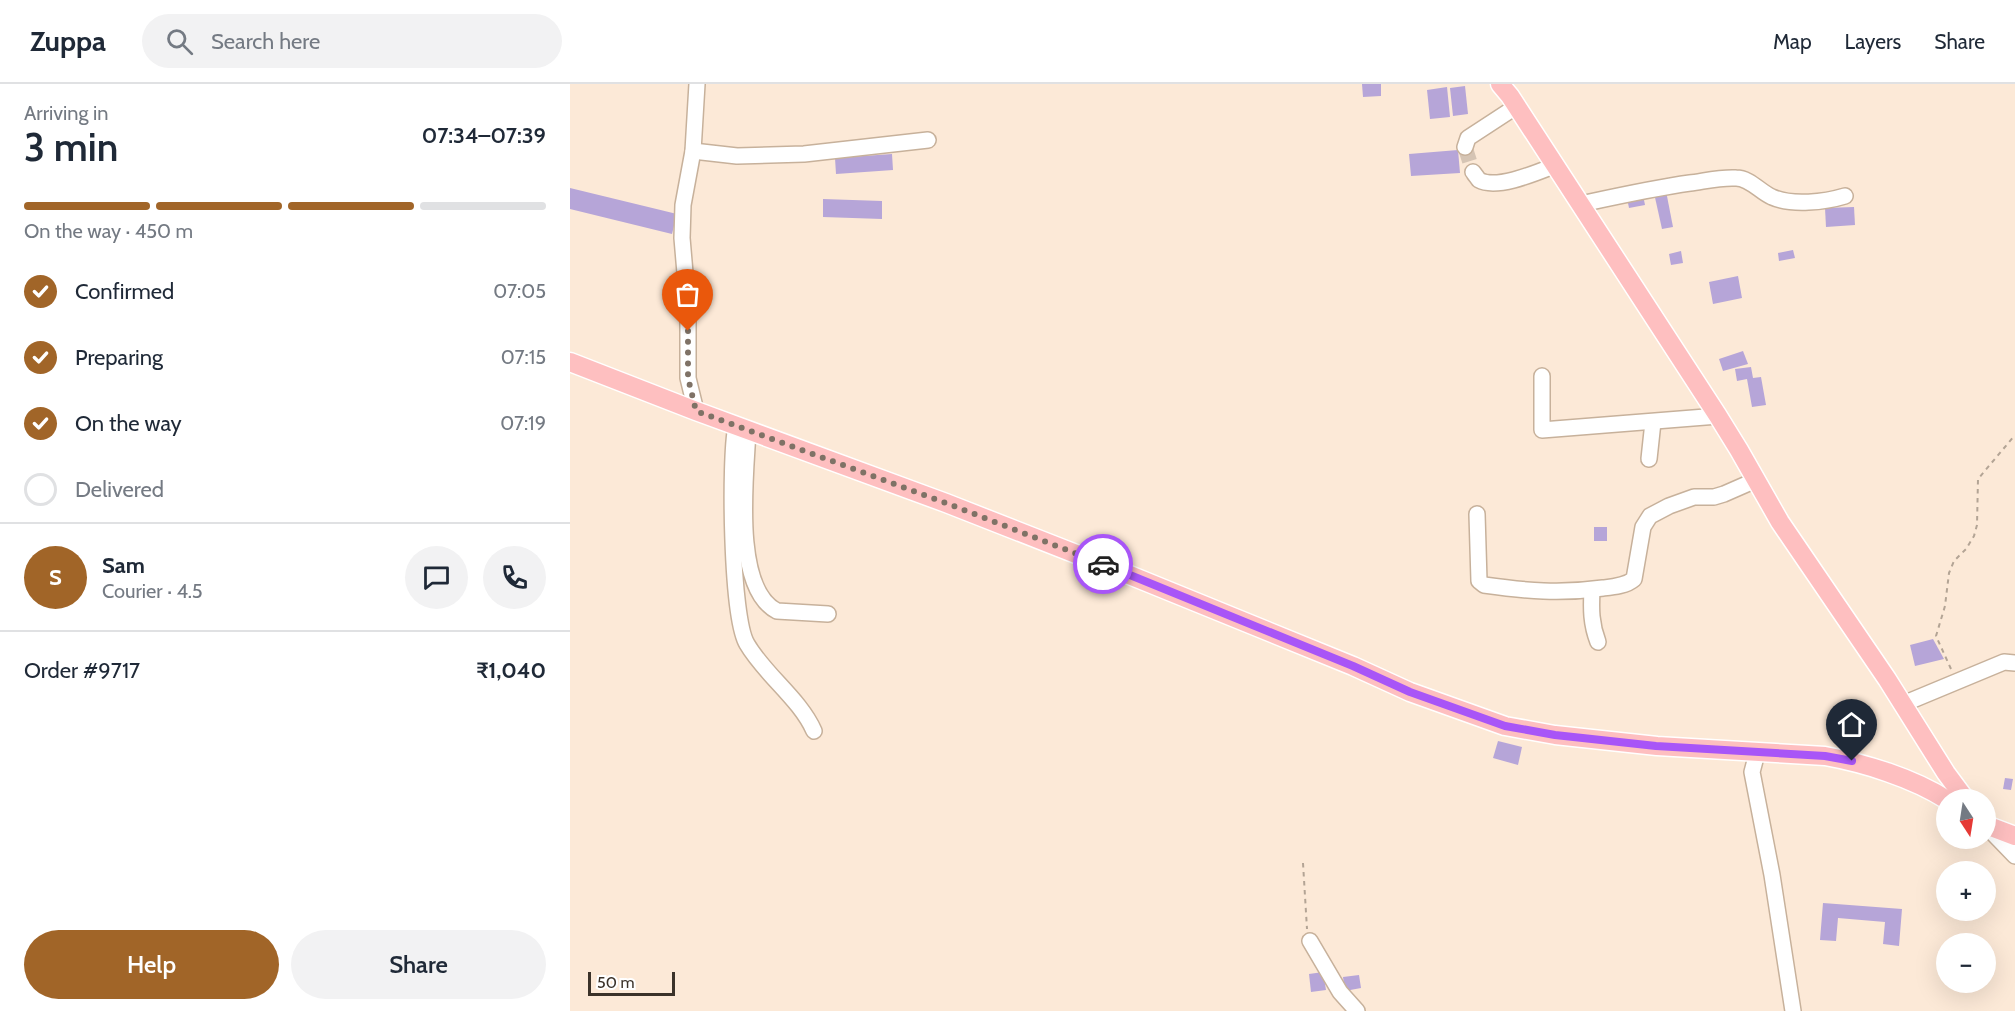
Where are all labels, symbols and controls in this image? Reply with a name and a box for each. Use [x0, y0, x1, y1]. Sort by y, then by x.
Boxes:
search box [142, 14, 562, 68]
text: Zuppa [30, 24, 106, 58]
icon: search [163, 25, 196, 58]
text: Search here [211, 28, 320, 55]
text: Map [1773, 29, 1812, 54]
text: Layers [1845, 29, 1901, 54]
text: Share [1934, 29, 1985, 54]
text: Arriving in [24, 101, 108, 125]
text: 07:34–07:39 [422, 122, 546, 149]
text: 3 min [24, 123, 118, 171]
text: On the way · 450 m [24, 219, 193, 243]
pin [662, 269, 713, 331]
icon: check [24, 275, 57, 308]
text: Confirmed [75, 278, 174, 305]
icon: bag [671, 278, 704, 311]
text: 07:05 [493, 279, 546, 303]
icon: check [24, 341, 57, 374]
text: Preparing [75, 344, 163, 371]
text: 07:15 [501, 345, 546, 369]
icon: check [24, 407, 57, 440]
text: On the way [75, 410, 182, 437]
text: 07:19 [500, 411, 546, 435]
text: Delivered [75, 476, 164, 503]
courier [1073, 534, 1133, 594]
button: chat [405, 546, 468, 609]
button: phone [483, 546, 546, 609]
icon: car [1087, 548, 1120, 581]
text: Sam [102, 552, 145, 579]
text: S [49, 564, 62, 591]
text: Courier · 4.5 [102, 579, 203, 603]
text: Order #9717 [24, 657, 140, 684]
text: ₹1,040 [476, 657, 546, 684]
pin [1826, 699, 1877, 761]
icon: home [1835, 708, 1868, 741]
north arrow [1936, 789, 1996, 849]
map controls [1936, 789, 1996, 993]
button: + [1936, 861, 1996, 921]
button: Help [24, 930, 279, 999]
button: Share [291, 930, 546, 999]
button: − [1936, 933, 1996, 993]
scale bar [588, 969, 675, 996]
text: 50 m [597, 973, 634, 992]

